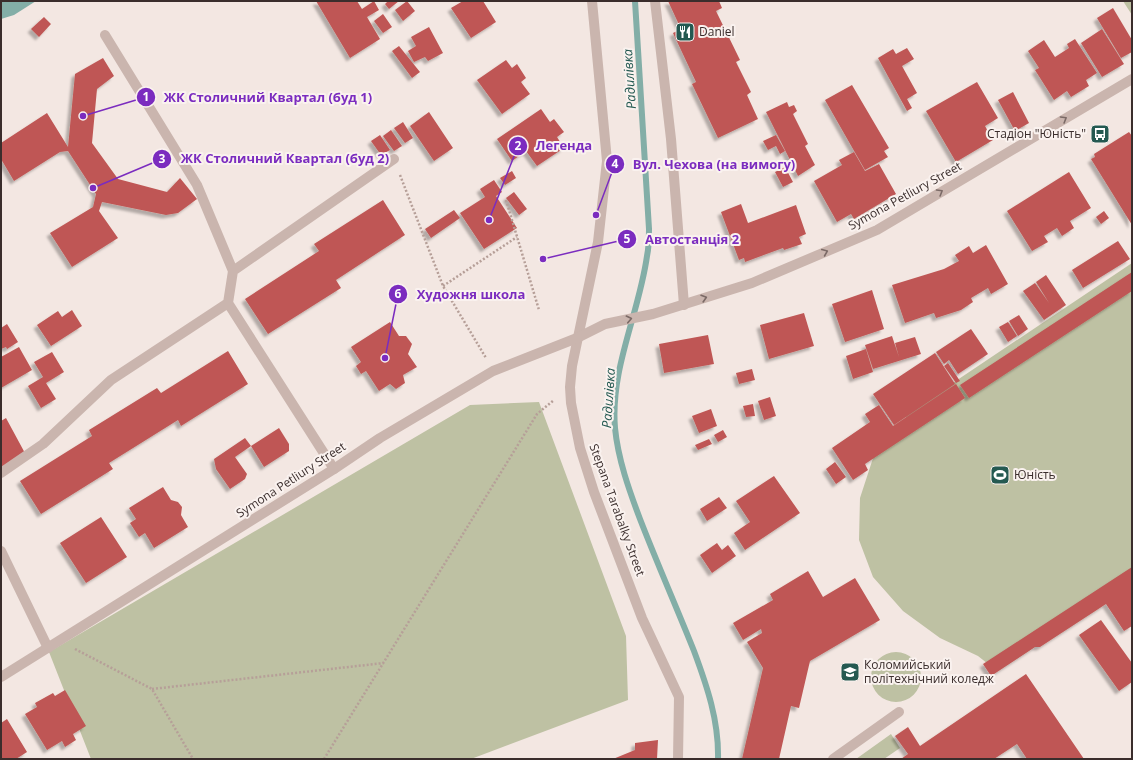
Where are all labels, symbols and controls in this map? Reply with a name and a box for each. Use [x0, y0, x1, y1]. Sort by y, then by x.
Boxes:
restaurant icon: Daniel [674, 21, 696, 43]
place label: Daniel [699, 23, 735, 40]
water label: Радилівка [618, 48, 640, 110]
callout: ЖК Столичний Квартал (буд 1) [136, 85, 380, 110]
text: 1 [143, 88, 149, 105]
text: ЖК Столичний Квартал (буд 1) [164, 88, 372, 106]
one-way arrow [1060, 116, 1067, 123]
bus stop icon: Стадіон "Юність" [1089, 123, 1111, 145]
place label: Стадіон "Юність" [987, 125, 1086, 142]
callout: Легенда [508, 133, 600, 158]
text: Легенда [536, 136, 592, 154]
text: 2 [515, 137, 522, 154]
callout: ЖК Столичний Квартал (буд 2) [152, 146, 397, 171]
text: ЖК Столичний Квартал (буд 2) [181, 149, 389, 167]
text: 3 [159, 150, 166, 167]
callout: Вул. Чехова (на вимогу) [605, 152, 804, 177]
text: 4 [612, 155, 619, 172]
text: Вул. Чехова (на вимогу) [633, 155, 795, 173]
street label: Symona Petliury Street [845, 157, 965, 234]
one-way arrow [936, 190, 943, 197]
callout: Автостанція 2 [617, 227, 747, 252]
text: 5 [624, 230, 631, 247]
text: Автостанція 2 [645, 230, 740, 248]
one-way arrow [822, 249, 829, 257]
callout: Художня школа [388, 282, 533, 307]
text: 6 [395, 285, 402, 302]
text: Художня школа [417, 285, 525, 303]
one-way arrow [700, 294, 707, 303]
one-way arrow [626, 316, 632, 324]
water label: Радилівка [597, 367, 619, 429]
street label: Symona Petliury Street [233, 438, 349, 521]
street label: Stepana Tarabalky Street [586, 441, 649, 578]
sports icon: Юність [989, 464, 1011, 486]
place label: Юність [1014, 466, 1056, 483]
place label: Коломийський політехнічний коледж [864, 656, 994, 687]
school or university icon: Коломийський політехнічний коледж [839, 661, 861, 683]

